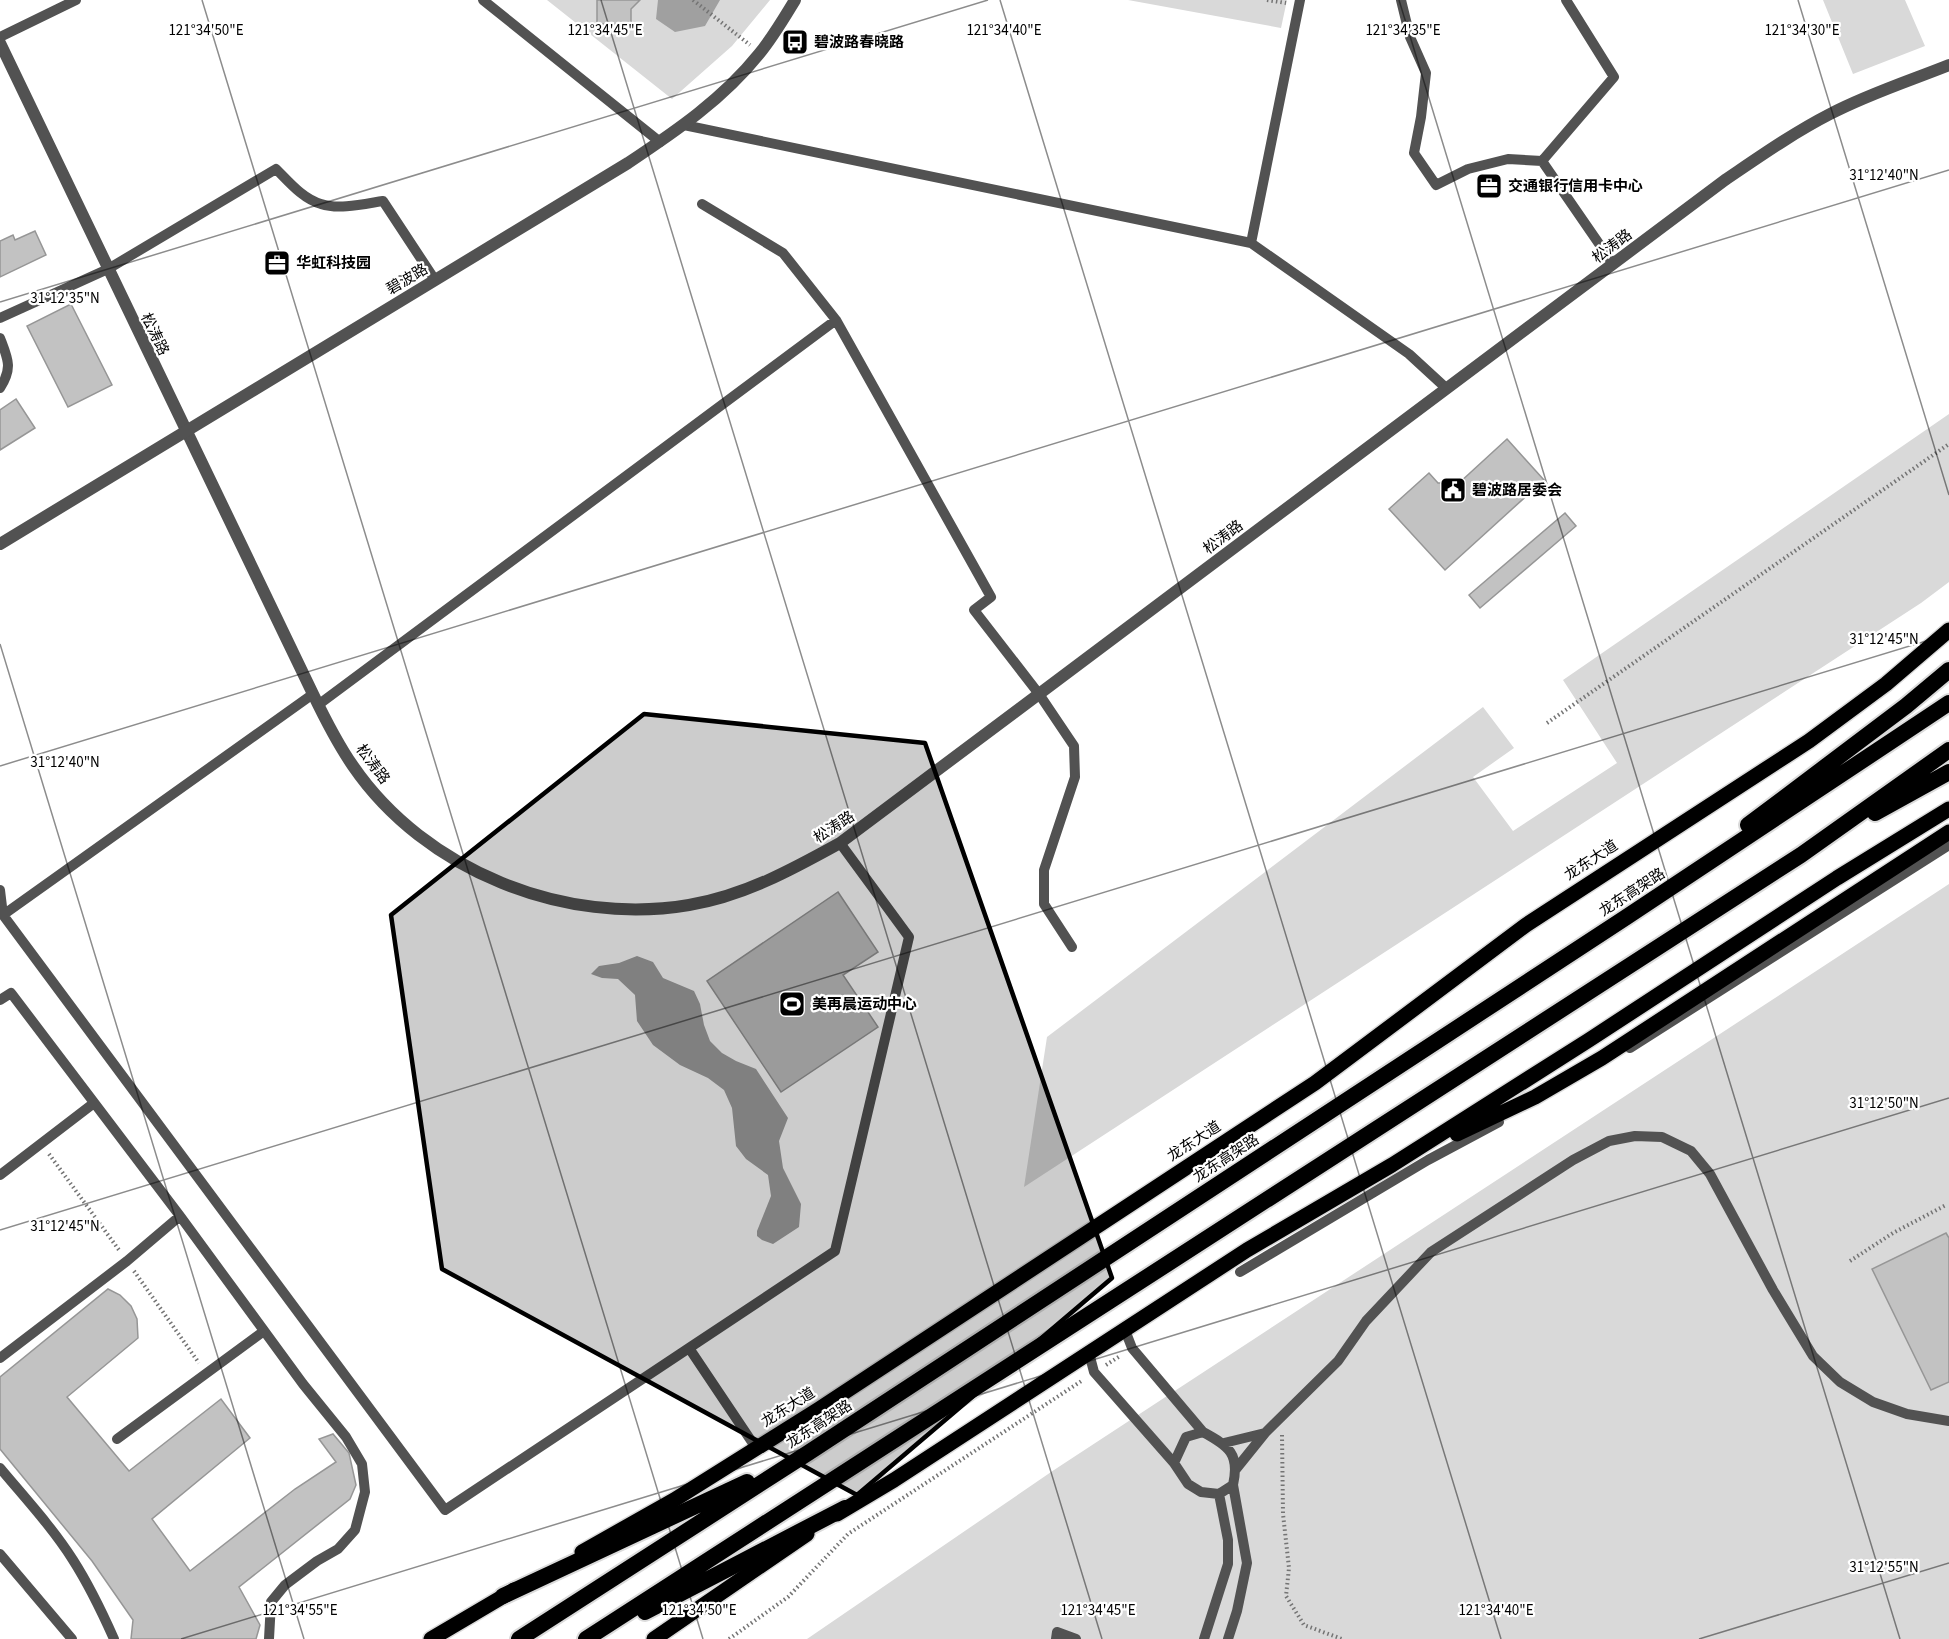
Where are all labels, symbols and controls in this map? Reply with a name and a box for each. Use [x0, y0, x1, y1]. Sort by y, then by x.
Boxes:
text: 121°34'50"E [168, 20, 244, 41]
text: 121°34'45"E [567, 20, 643, 41]
text: 121°34'40"E [966, 20, 1042, 41]
text: 121°34'35"E [1365, 20, 1441, 41]
text: 121°34'30"E [1764, 20, 1840, 41]
bus stop icon: 碧波路春晓路 [780, 27, 810, 57]
place label: 碧波路春晓路 [814, 32, 904, 53]
text: 31°12'40"N [1849, 165, 1919, 186]
office icon: 交通银行信用卡中心 [1474, 171, 1504, 201]
place label: 交通银行信用卡中心 [1508, 176, 1643, 197]
street label: 松涛路 [1588, 224, 1637, 268]
office icon: 华虹科技园 [262, 248, 292, 278]
place label: 华虹科技园 [296, 253, 371, 274]
street label: 碧波路 [383, 259, 432, 300]
text: 31°12'35"N [30, 288, 100, 309]
street label: 松涛路 [135, 309, 174, 359]
public building icon: 碧波路居委会 [1438, 475, 1468, 505]
place label: 碧波路居委会 [1472, 480, 1562, 501]
street label: 松涛路 [1199, 515, 1248, 559]
text: 31°12'45"N [1849, 629, 1919, 650]
street label: 松涛路 [351, 740, 395, 789]
text: 31°12'40"N [30, 752, 100, 773]
street label: 松涛路 [810, 806, 859, 848]
street label: 龙东大道 [1560, 835, 1622, 886]
street label: 龙东高架路 [1595, 863, 1669, 922]
sports icon: 美再晨运动中心 [777, 989, 807, 1019]
place label: 美再晨运动中心 [812, 994, 917, 1015]
text: 31°12'50"N [1849, 1093, 1919, 1114]
street label: 龙东大道 [1163, 1116, 1225, 1167]
street label: 龙东高架路 [1189, 1129, 1263, 1188]
text: 31°12'45"N [30, 1216, 100, 1237]
street label: 龙东大道 [757, 1383, 819, 1432]
street label: 龙东高架路 [782, 1395, 856, 1454]
text: 31°12'55"N [1849, 1557, 1919, 1578]
text: 121°34'55"E [262, 1600, 338, 1621]
text: 121°34'50"E [661, 1600, 737, 1621]
text: 121°34'45"E [1060, 1600, 1136, 1621]
text: 121°34'40"E [1458, 1600, 1534, 1621]

